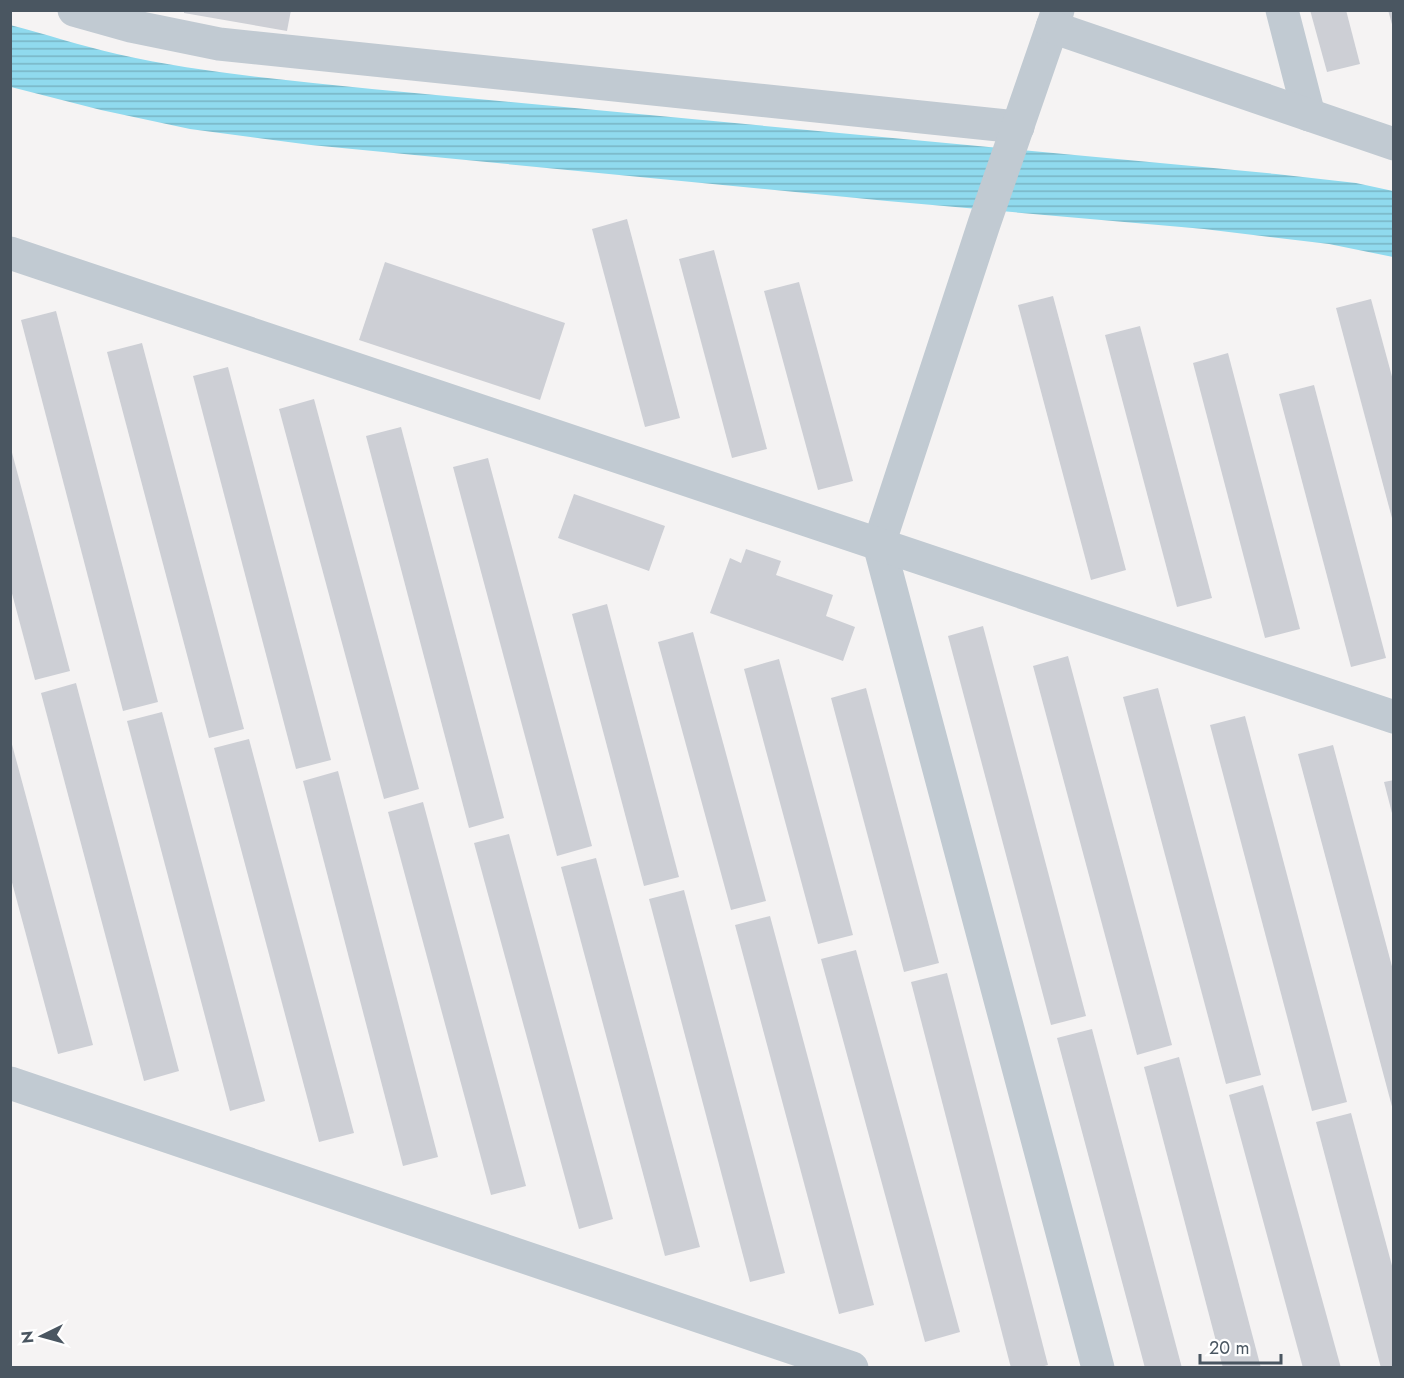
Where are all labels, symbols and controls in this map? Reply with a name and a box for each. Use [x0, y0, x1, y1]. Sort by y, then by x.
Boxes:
north arrow [12, 1306, 72, 1366]
scale bar [1200, 1327, 1281, 1365]
text: N [16, 1330, 40, 1345]
text: 20 m [1209, 1335, 1249, 1361]

